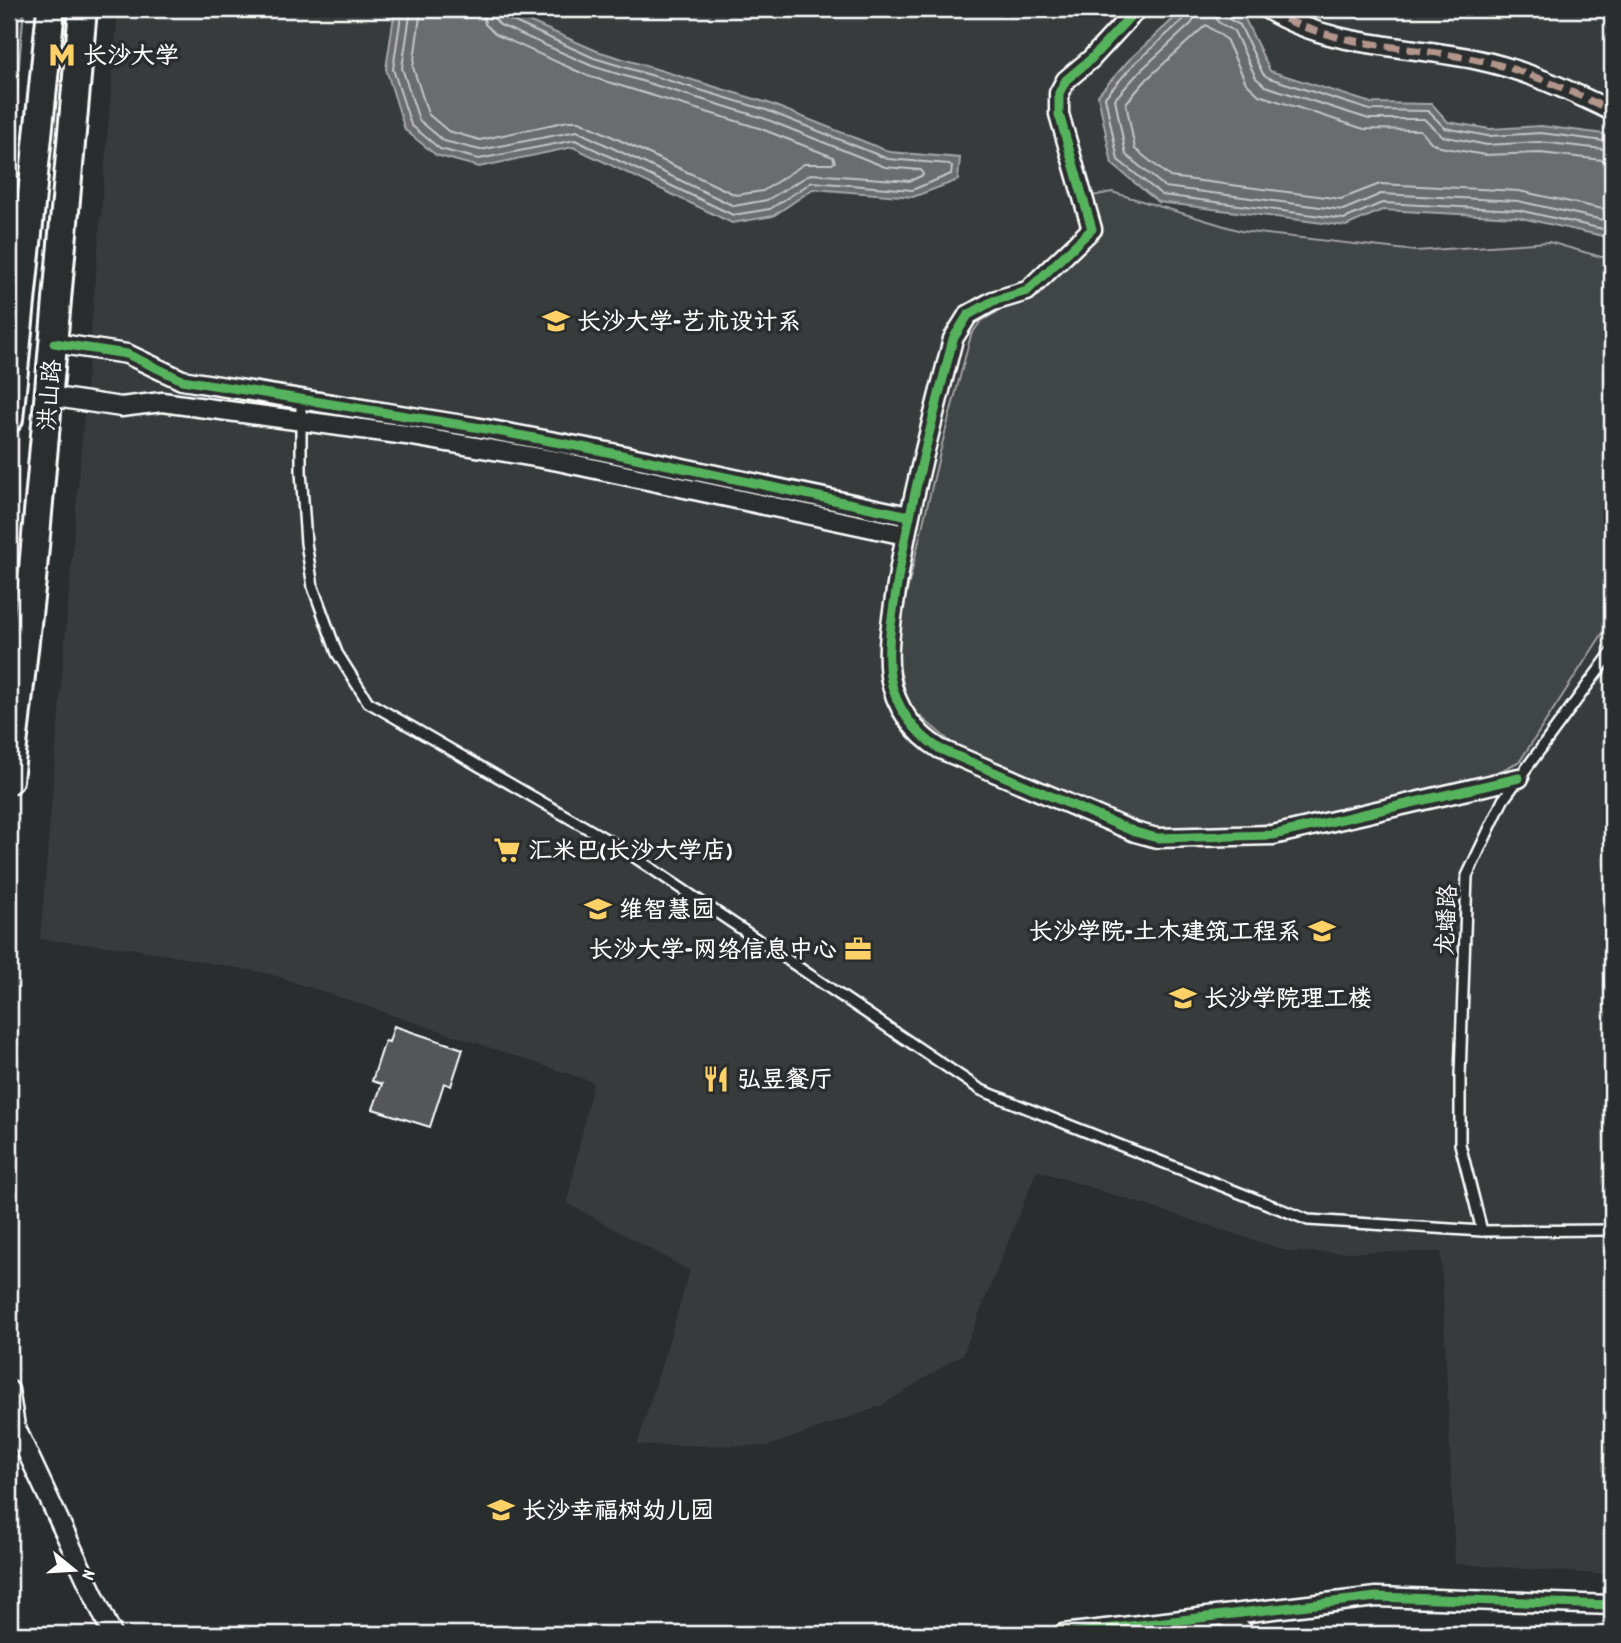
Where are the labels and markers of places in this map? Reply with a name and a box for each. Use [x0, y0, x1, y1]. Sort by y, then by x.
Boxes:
metro station icon: 长沙大学 [47, 40, 77, 70]
place label: 长沙大学 [83, 41, 179, 75]
school or university icon: 长沙大学-艺术设计系 [541, 306, 571, 336]
place label: 长沙大学-艺术设计系 [577, 307, 801, 341]
supermarket icon: 汇米巴(长沙大学店) [492, 835, 522, 865]
place label: 汇米巴(长沙大学店) [528, 836, 732, 870]
school or university icon: 维智慧园 [583, 894, 613, 924]
place label: 维智慧园 [619, 895, 715, 929]
school or university icon: 长沙学院-土木建筑工程系 [1307, 916, 1337, 946]
place label: 长沙学院-土木建筑工程系 [1029, 917, 1301, 951]
office icon: 长沙大学-网络信息中心 [843, 934, 873, 964]
place label: 长沙大学-网络信息中心 [589, 935, 837, 969]
school or university icon: 长沙学院理工楼 [1168, 983, 1198, 1013]
place label: 长沙学院理工楼 [1204, 984, 1372, 1018]
restaurant icon: 弘昱餐厅 [701, 1064, 731, 1094]
place label: 弘昱餐厅 [737, 1065, 833, 1099]
school or university icon: 长沙幸福树幼儿园 [486, 1495, 516, 1525]
place label: 长沙幸福树幼儿园 [522, 1496, 714, 1530]

